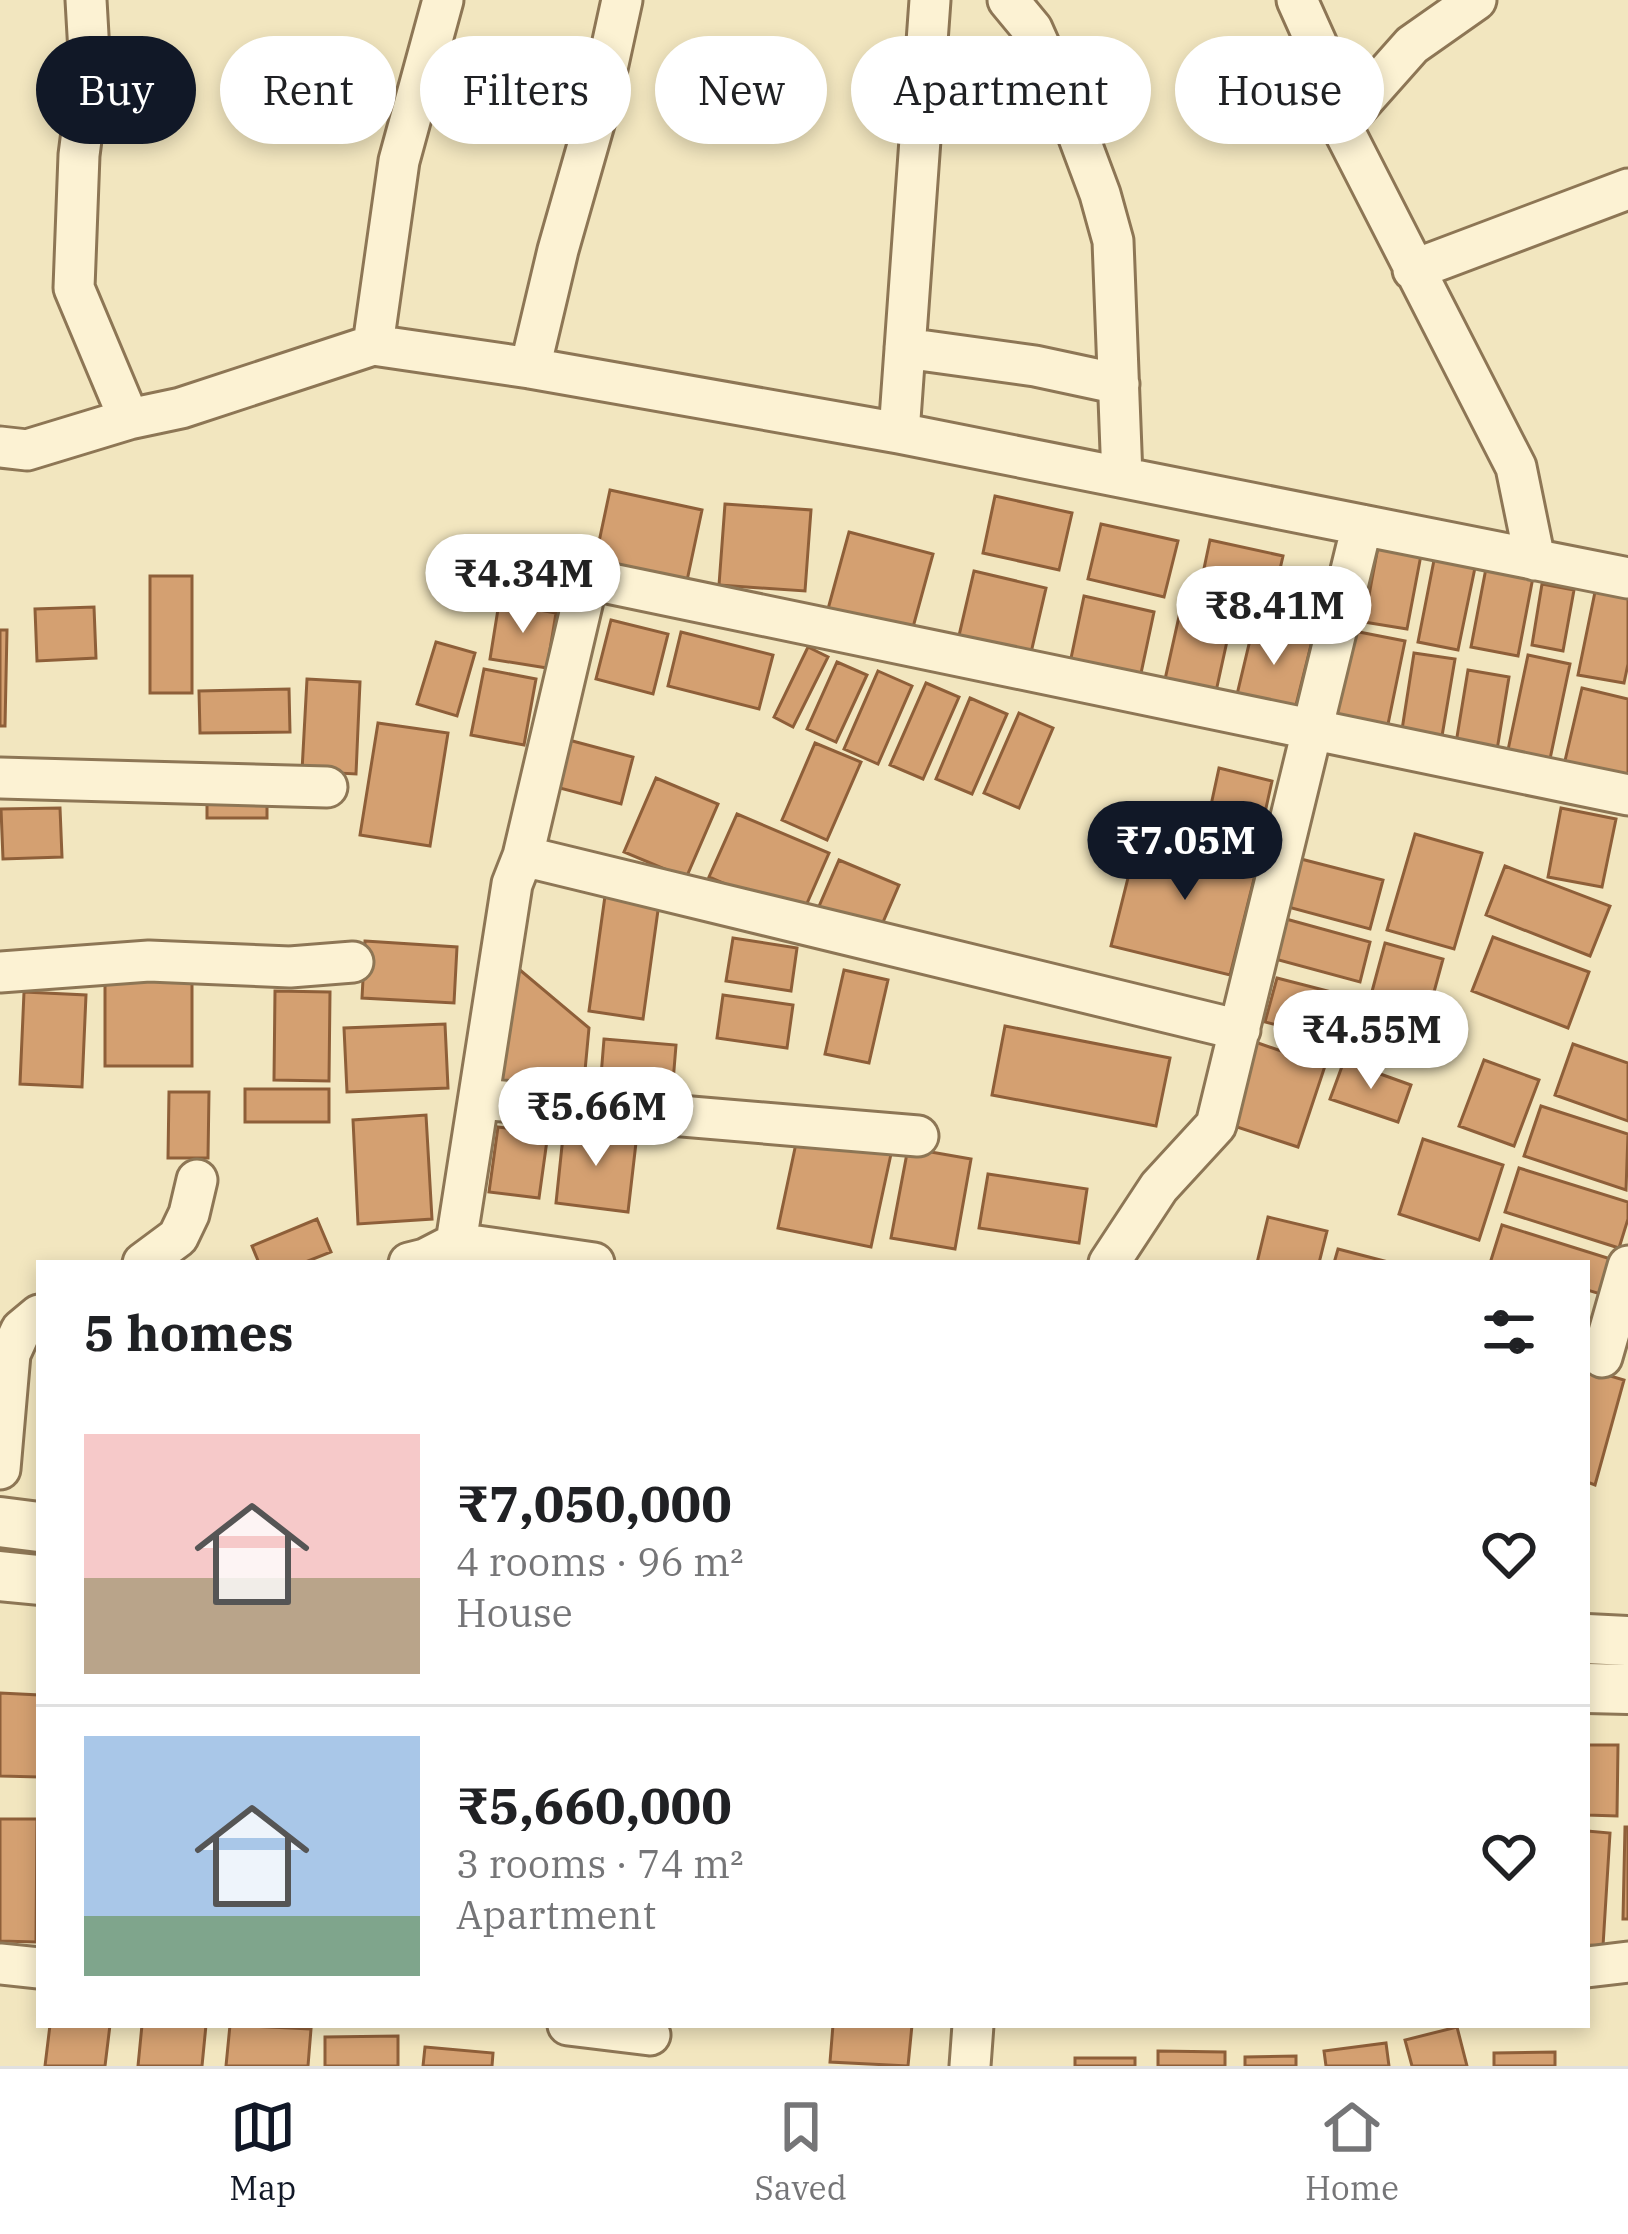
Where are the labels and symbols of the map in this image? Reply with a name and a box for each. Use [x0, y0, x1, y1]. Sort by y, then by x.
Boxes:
pin: ₹4.34M [425, 534, 621, 636]
pin: ₹8.41M [1176, 566, 1372, 668]
pin: ₹7.05M [1087, 801, 1283, 903]
pin: ₹4.55M [1273, 990, 1469, 1092]
pin: ₹5.66M [498, 1067, 694, 1169]

